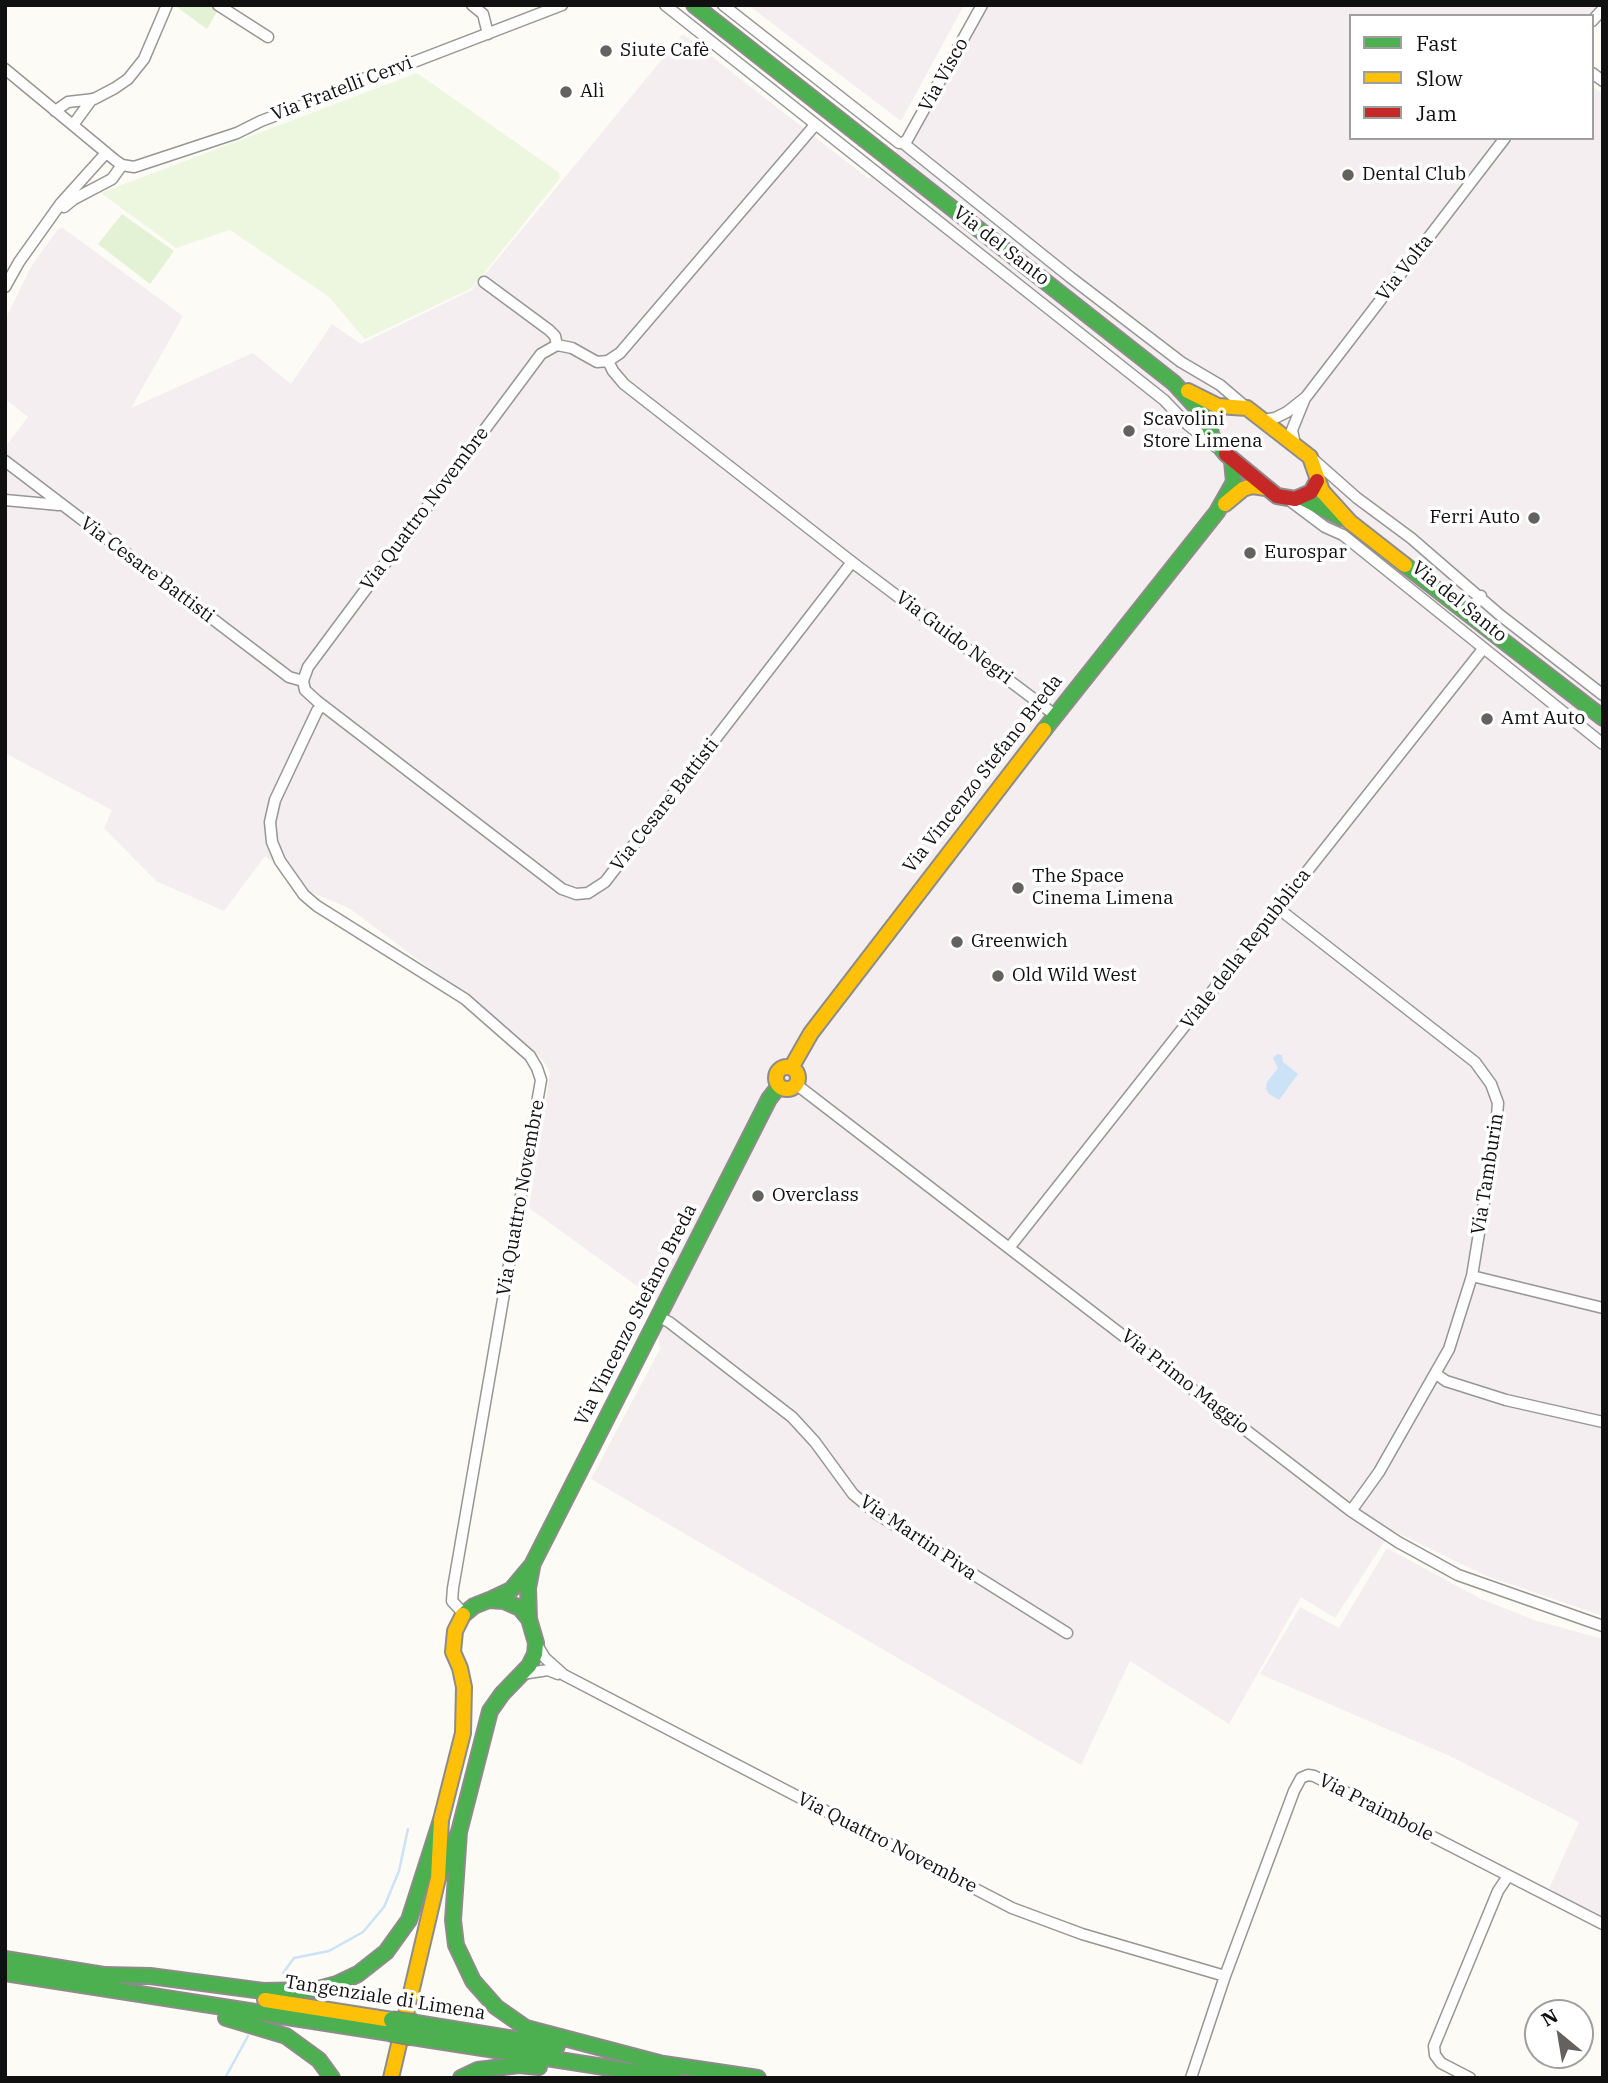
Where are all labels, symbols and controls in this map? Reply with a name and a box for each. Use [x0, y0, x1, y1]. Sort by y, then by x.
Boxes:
legend [1349, 14, 1594, 140]
text: Fast [1416, 29, 1457, 57]
street label: Via Visco [914, 34, 974, 116]
place label: Siute Cafè [620, 40, 709, 62]
marker: Siute Cafè [598, 43, 614, 59]
street label: Via Fratelli Cervi [268, 52, 416, 126]
text: Slow [1416, 64, 1463, 92]
place label: Alì [580, 81, 605, 103]
marker: Alì [558, 84, 574, 100]
text: Jam [1416, 99, 1457, 127]
place label: Dental Club [1362, 164, 1466, 186]
marker: Dental Club [1340, 167, 1356, 183]
street label: Via del Santo [948, 201, 1054, 291]
street label: Via Volta [1372, 230, 1438, 306]
place label: Scavolini Store Limena [1143, 409, 1263, 453]
street label: Via Quattro Novembre [356, 423, 494, 595]
marker: Scavolini Store Limena [1121, 423, 1137, 439]
place label: Ferri Auto [1430, 507, 1520, 529]
marker: Ferri Auto [1526, 510, 1542, 526]
street label: Via Cesare Battisti [75, 512, 219, 628]
place label: Eurospar [1264, 542, 1347, 564]
marker: Eurospar [1242, 545, 1258, 561]
street label: Via del Santo [1407, 557, 1511, 647]
street label: Via Guido Negri [891, 587, 1017, 689]
street label: Via Vincenzo Stefano Breda [898, 670, 1068, 878]
place label: Amt Auto [1501, 708, 1585, 730]
marker: Amt Auto [1479, 711, 1495, 727]
street label: Via Cesare Battisti [606, 734, 724, 876]
street label: Viale della Repubblica [1176, 864, 1316, 1034]
place label: The Space Cinema Limena [1032, 866, 1174, 910]
marker: The Space Cinema Limena [1010, 880, 1026, 896]
place label: Greenwich [971, 931, 1068, 953]
marker: Greenwich [949, 934, 965, 950]
place label: Old Wild West [1012, 965, 1137, 987]
marker: Old Wild West [990, 968, 1006, 984]
street label: Via Quattro Novembre [493, 1098, 549, 1298]
street label: Via Tamburin [1467, 1112, 1509, 1236]
place label: Overclass [772, 1185, 859, 1207]
marker: Overclass [750, 1188, 766, 1204]
street label: Via Vincenzo Stefano Breda [570, 1200, 702, 1430]
street label: Via Primo Maggio [1116, 1325, 1254, 1439]
street label: Via Martin Piva [855, 1491, 981, 1585]
street label: Via Praimbole [1315, 1769, 1437, 1847]
street label: Via Quattro Novembre [793, 1788, 981, 1898]
street label: Tangenziale di Limena [283, 1971, 487, 2025]
north arrow [1524, 1999, 1594, 2069]
text: N [1537, 2003, 1562, 2032]

